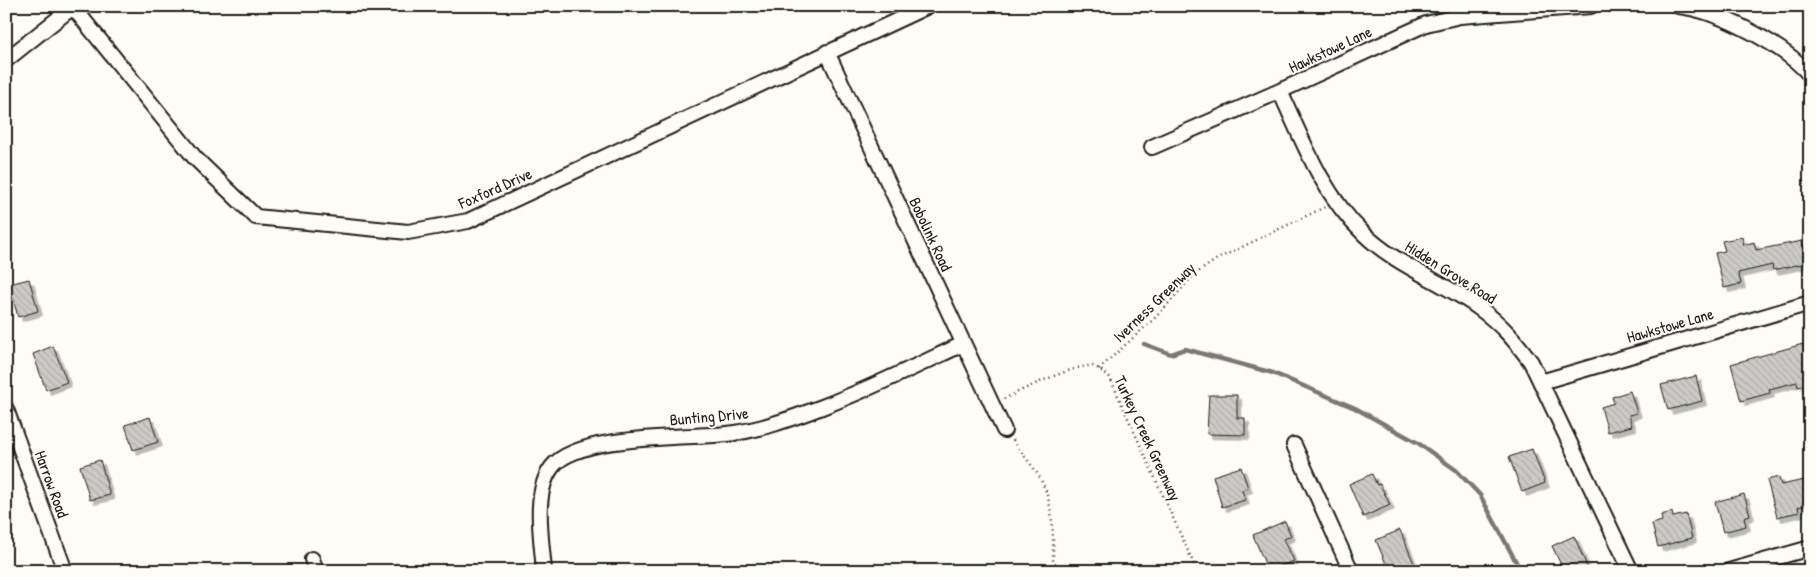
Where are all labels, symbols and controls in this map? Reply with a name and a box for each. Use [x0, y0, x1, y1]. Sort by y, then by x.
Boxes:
street label: Hawkstowe Lane [1285, 20, 1376, 78]
street label: Foxford Drive [454, 162, 536, 214]
street label: Bobolink Road [904, 193, 958, 275]
street label: Hidden Grove Road [1401, 235, 1501, 309]
street label: Iverness Greenway [1108, 257, 1200, 347]
street label: Hawkstowe Lane [1624, 302, 1717, 348]
street label: Turkey Creek Greenway [1109, 372, 1187, 504]
street label: Bunting Drive [669, 402, 750, 430]
street label: Harrow Road [30, 447, 74, 521]

